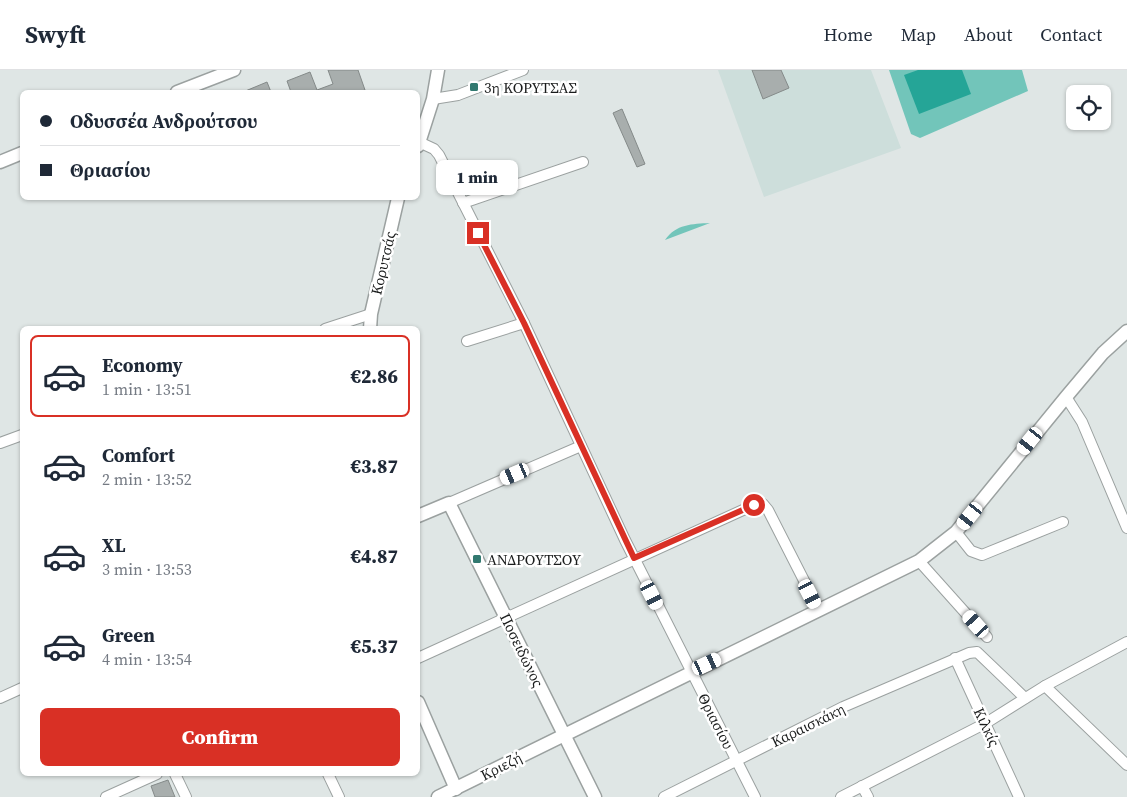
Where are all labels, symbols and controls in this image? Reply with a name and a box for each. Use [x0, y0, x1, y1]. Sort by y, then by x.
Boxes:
text: Swyft [25, 18, 86, 51]
text: Home [824, 22, 873, 47]
text: Map [901, 22, 936, 47]
text: About [964, 22, 1012, 47]
text: Contact [1040, 22, 1102, 47]
place label: 3η ΚΟΡΥΤΣΑΣ [484, 77, 577, 98]
marker: 3η ΚΟΡΥΤΣΑΣ [468, 81, 480, 93]
map controls [1066, 85, 1111, 130]
button: locate [1066, 85, 1111, 130]
text: Οδυσσέα Ανδρούτσου [70, 108, 257, 134]
text: Θριασίου [70, 157, 150, 183]
callout: 1 min [437, 160, 519, 196]
text: 1 min [456, 166, 498, 188]
route end [467, 222, 489, 244]
street label: Κορυτσάς [365, 229, 401, 297]
text: Economy [102, 352, 183, 378]
icon: car [42, 354, 87, 399]
text: €2.86 [350, 363, 398, 389]
text: 1 min · 13:51 [102, 378, 192, 400]
car [1014, 425, 1045, 457]
text: Comfort [102, 442, 175, 468]
icon: car [42, 444, 87, 489]
text: €3.87 [350, 453, 398, 479]
car [498, 461, 531, 487]
text: 2 min · 13:52 [102, 468, 192, 490]
route start [743, 494, 765, 516]
car [954, 500, 985, 532]
text: XL [102, 532, 125, 558]
icon: car [42, 534, 87, 579]
text: €4.87 [350, 543, 398, 569]
place label: ΑΝΔΡΟΥΤΣΟΥ [487, 549, 582, 570]
marker: ΑΝΔΡΟΥΤΣΟΥ [471, 553, 483, 565]
text: 3 min · 13:53 [102, 558, 192, 580]
car [796, 577, 823, 611]
car [638, 578, 665, 612]
car [960, 608, 991, 640]
street label: Ποσειδώνος [495, 609, 549, 691]
text: Green [102, 622, 155, 648]
icon: car [42, 624, 87, 669]
text: €5.37 [350, 633, 398, 659]
text: 4 min · 13:54 [102, 648, 192, 670]
car [690, 651, 723, 677]
street label: Θριασίου [693, 689, 739, 753]
street label: Καραισκάκη [768, 698, 848, 752]
street label: Κιλκίς [969, 704, 1005, 750]
button: Confirm [40, 708, 400, 766]
street label: Κριεζή [477, 747, 525, 785]

